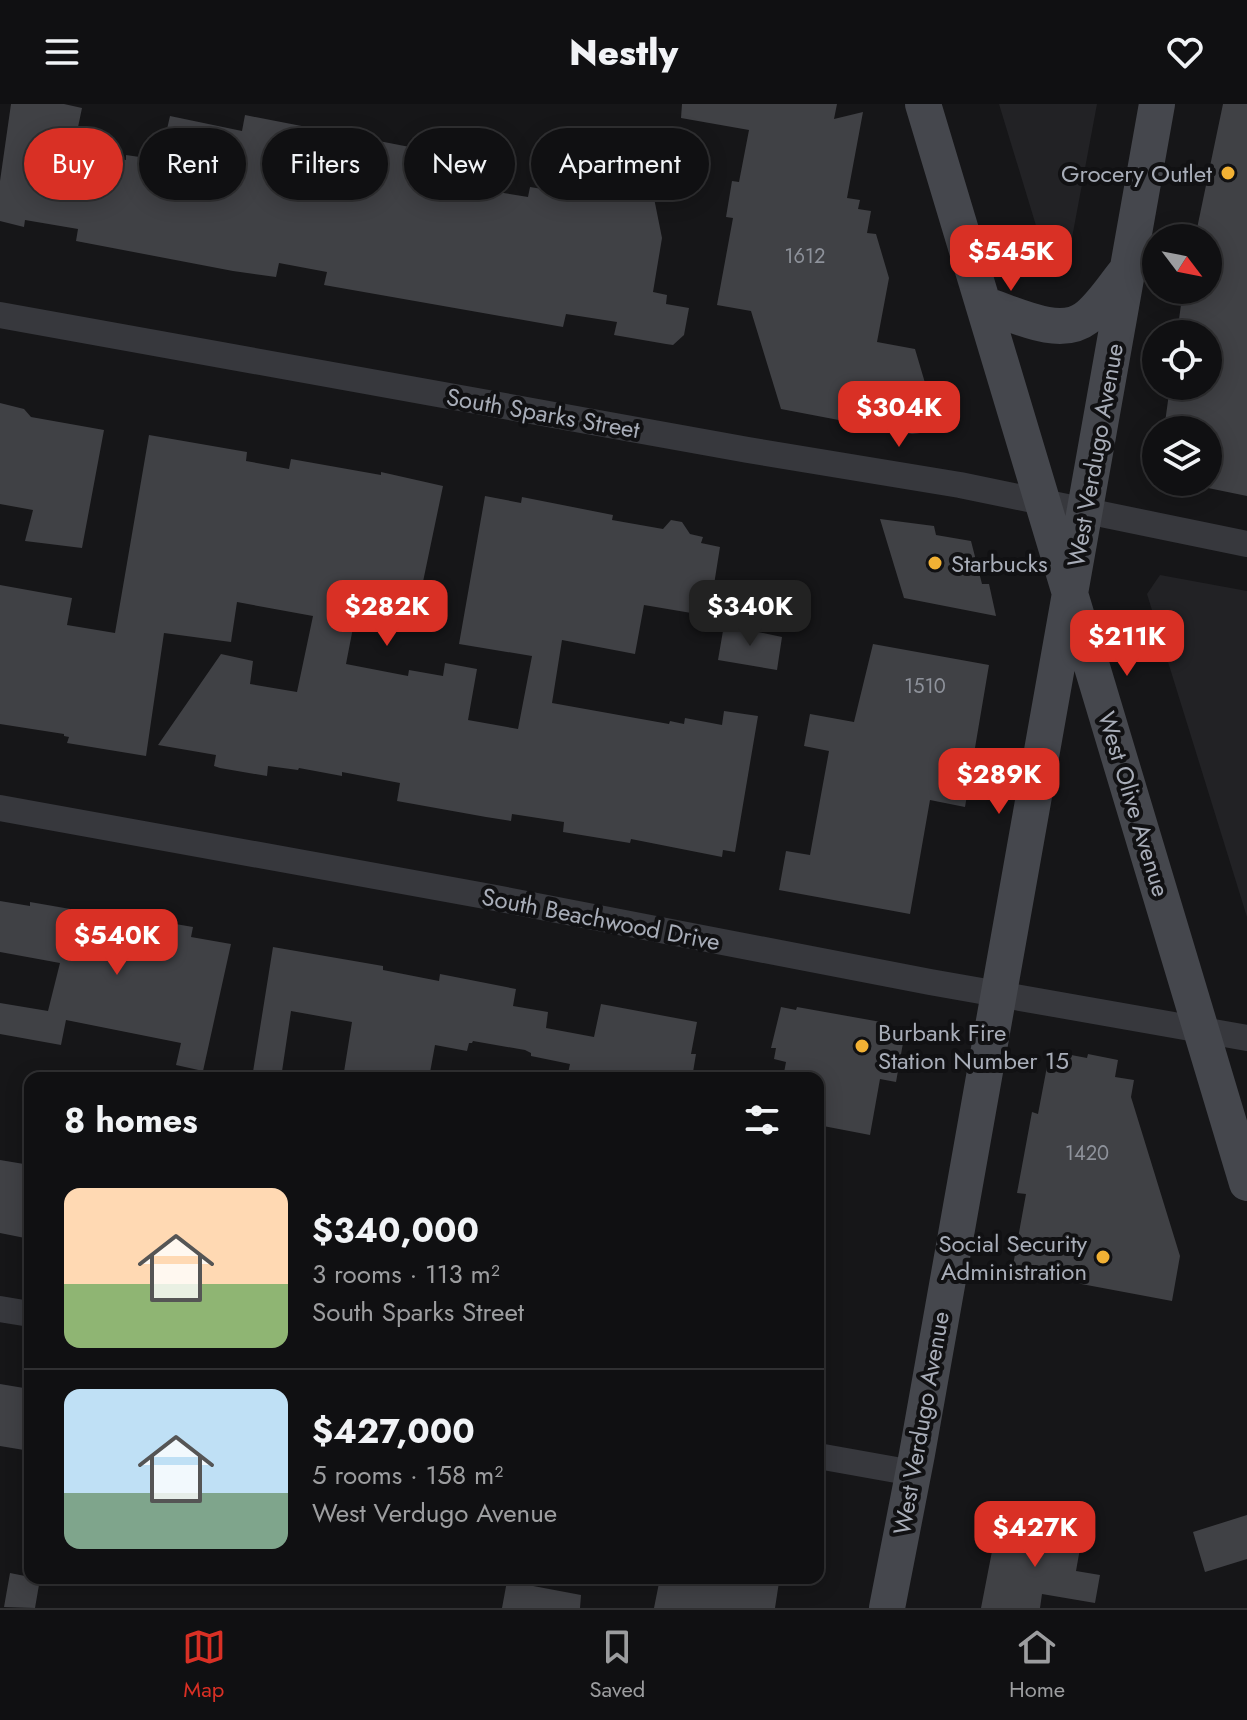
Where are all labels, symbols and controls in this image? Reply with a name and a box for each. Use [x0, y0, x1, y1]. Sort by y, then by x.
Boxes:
text: Nestly [569, 26, 678, 78]
icon: menu [40, 30, 84, 74]
icon: heart [1163, 30, 1207, 74]
chip: Buy [24, 128, 123, 200]
chip: Rent [139, 128, 246, 200]
chip: Filters [262, 128, 388, 200]
chip: New [404, 128, 515, 200]
chip: Apartment [531, 128, 709, 200]
place label: Grocery Outlet [1061, 156, 1212, 191]
marker: Grocery Outlet [1219, 164, 1237, 182]
north arrow [1142, 224, 1222, 304]
map controls [1142, 224, 1222, 496]
pin: $545K [955, 225, 1067, 293]
text: $545K [968, 232, 1054, 270]
house number: 1612 [785, 242, 825, 271]
button: locate [1142, 320, 1222, 400]
street label: West Verdugo Avenue [1058, 340, 1132, 570]
street label: South Sparks Street [444, 379, 643, 447]
pin: $304K [843, 381, 955, 449]
text: $304K [856, 388, 942, 426]
button: layers [1142, 416, 1222, 496]
place label: Starbucks [951, 546, 1048, 581]
marker: Starbucks [926, 554, 944, 572]
pin: $282K [331, 580, 443, 648]
pin: $340K [694, 580, 806, 648]
text: $282K [345, 587, 429, 625]
text: $340K [707, 587, 793, 625]
pin: $211K [1071, 610, 1183, 678]
text: $211K [1088, 617, 1166, 655]
house number: 1510 [904, 672, 946, 701]
street label: West Olive Avenue [1089, 707, 1179, 901]
pin: $289K [943, 748, 1055, 816]
text: $289K [956, 755, 1042, 793]
street label: South Beachwood Drive [479, 879, 723, 959]
pin: $540K [61, 909, 173, 977]
text: $540K [74, 916, 160, 954]
place label: Burbank Fire Station Number 15 [878, 1015, 1069, 1078]
marker: Burbank Fire Station Number 15 [853, 1037, 871, 1055]
text: 8 homes [64, 1096, 198, 1145]
icon: filters [740, 1098, 784, 1142]
house number: 1420 [1065, 1139, 1109, 1168]
text: $340,000 [312, 1206, 479, 1255]
icon: home [128, 1220, 224, 1316]
place label: Social Security Administration [938, 1226, 1087, 1289]
marker: Social Security Administration [1094, 1248, 1112, 1266]
text: 3 rooms · 113 m² [312, 1255, 500, 1293]
text: South Sparks Street [312, 1293, 524, 1331]
street label: West Verdugo Avenue [884, 1308, 958, 1538]
text: $427,000 [312, 1407, 475, 1456]
icon: home [128, 1421, 224, 1517]
text: 5 rooms · 158 m² [312, 1456, 503, 1494]
text: West Verdugo Avenue [312, 1494, 557, 1532]
pin: $427K [979, 1501, 1091, 1569]
text: $427K [992, 1508, 1078, 1546]
tab: Map [182, 1625, 226, 1705]
tab: Saved [590, 1625, 645, 1705]
tab: Home [1009, 1625, 1065, 1705]

